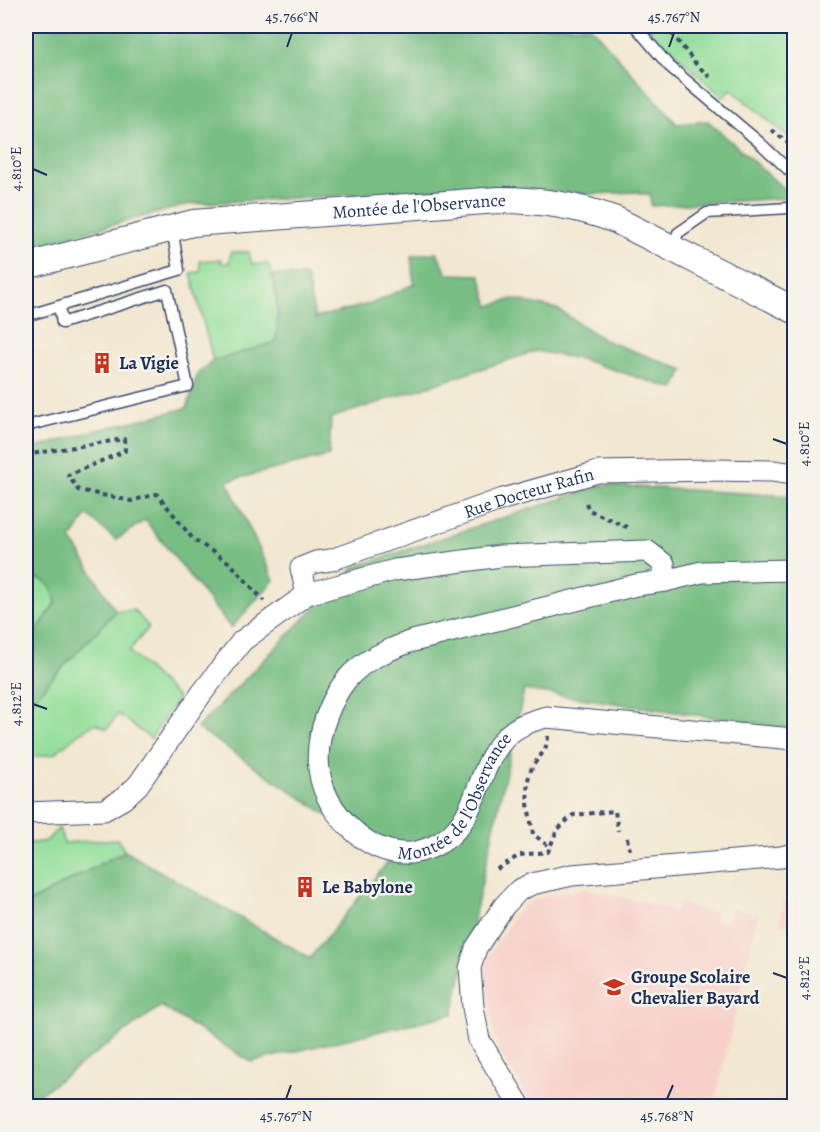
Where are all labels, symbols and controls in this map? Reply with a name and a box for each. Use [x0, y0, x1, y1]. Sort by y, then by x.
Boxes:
text: 45.766°N [265, 7, 319, 27]
text: 45.767°N [648, 7, 701, 27]
text: 4.810°E [6, 146, 26, 192]
street label: Montée de l'Observance [331, 188, 506, 224]
building icon: La Vigie [90, 351, 114, 375]
place label: La Vigie [119, 351, 179, 375]
text: 4.810°E [794, 421, 814, 467]
street label: Rue Docteur Rafin [460, 462, 597, 524]
text: 4.812°E [6, 682, 26, 726]
street label: Montée de l'Observance [397, 727, 517, 866]
building icon: Le Babylone [293, 875, 317, 899]
place label: Le Babylone [322, 875, 413, 899]
text: 4.812°E [794, 956, 814, 1000]
place label: Groupe Scolaire Chevalier Bayard [631, 965, 760, 1010]
school or university icon: Groupe Scolaire Chevalier Bayard [602, 975, 626, 999]
text: 45.767°N [260, 1106, 313, 1126]
text: 45.768°N [640, 1106, 694, 1126]

